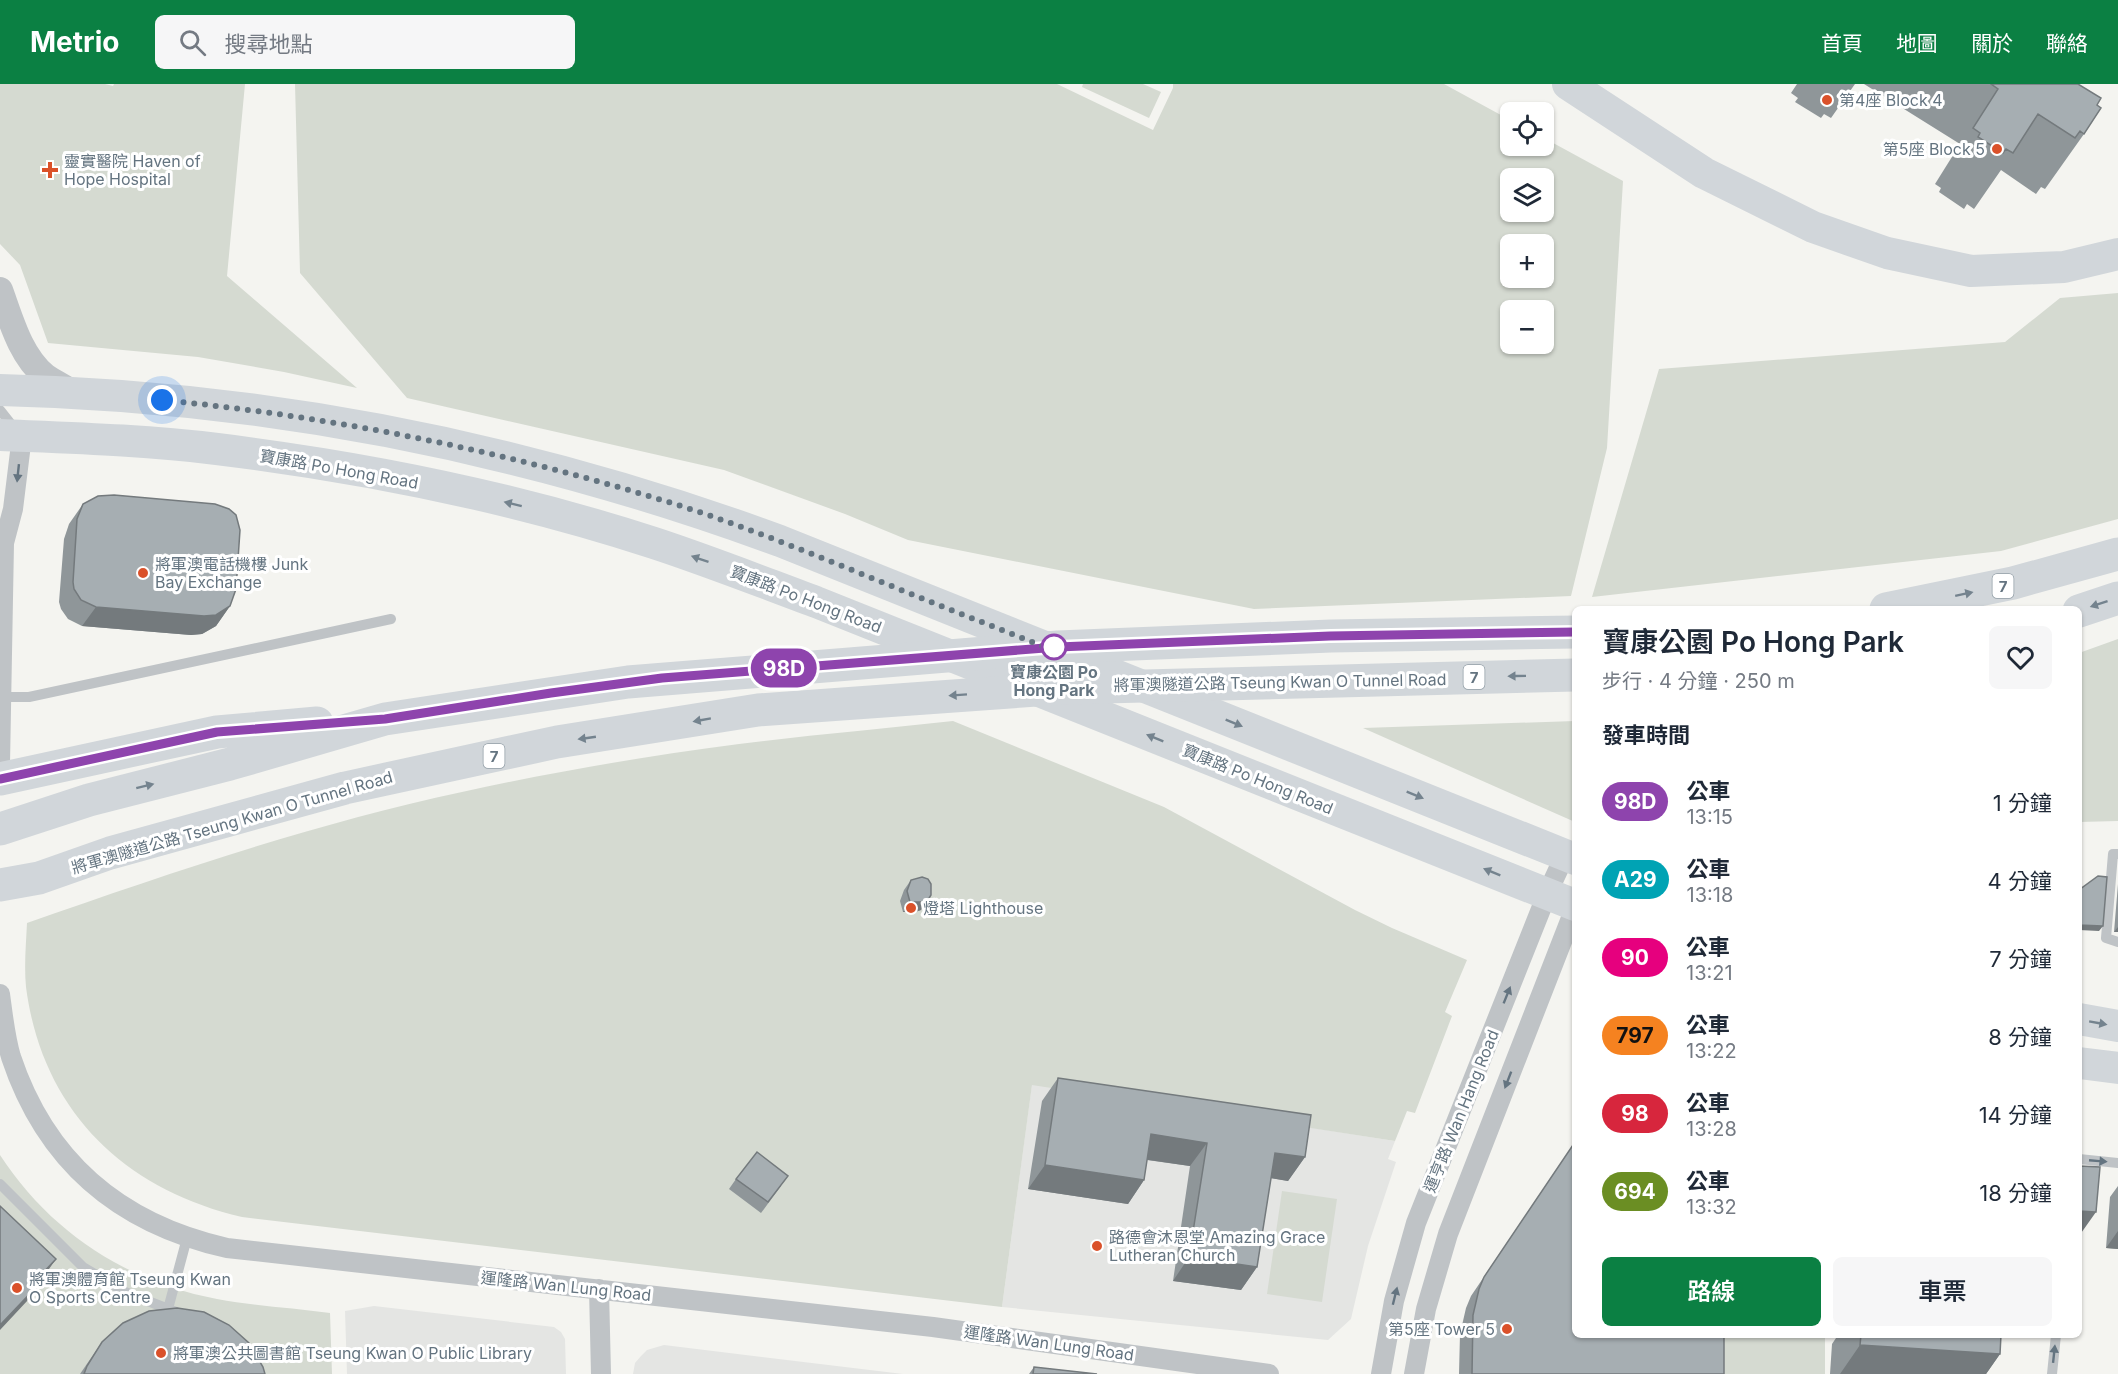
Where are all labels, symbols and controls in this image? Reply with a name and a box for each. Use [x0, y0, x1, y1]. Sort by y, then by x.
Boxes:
search box [155, 15, 575, 69]
text: Metrio [30, 25, 119, 59]
icon: search [176, 26, 209, 59]
text: 搜尋地點 [224, 31, 312, 57]
text: 首頁 [1821, 31, 1863, 56]
text: 地圖 [1896, 31, 1938, 56]
text: 關於 [1971, 31, 2013, 56]
text: 聯絡 [2046, 31, 2088, 56]
place label: 第4座 Block 4 [1839, 90, 1943, 110]
marker: 第4座 Block 4 [1820, 93, 1834, 107]
map controls [1500, 102, 1554, 354]
button: locate [1500, 102, 1554, 156]
place label: 第5座 Block 5 [1883, 139, 1985, 159]
marker: 第5座 Block 5 [1990, 142, 2004, 156]
place label: 靈實醫院 Haven of Hope Hospital [64, 151, 201, 189]
marker: 靈實醫院 Haven of Hope Hospital [41, 161, 59, 179]
button: layers [1500, 168, 1554, 222]
button: + [1500, 234, 1554, 288]
button: − [1500, 300, 1554, 354]
your location [147, 385, 177, 415]
street label: 寶康路 Po Hong Road [258, 445, 420, 493]
one-way arrow [13, 463, 23, 482]
one-way arrow [504, 499, 522, 509]
place label: 將軍澳電話機樓 Junk Bay Exchange [155, 554, 309, 592]
one-way arrow [691, 554, 709, 563]
street label: 寶康路 Po Hong Road [727, 561, 885, 637]
marker: 將軍澳電話機樓 Junk Bay Exchange [136, 566, 150, 580]
road number: 7 [1992, 574, 2014, 598]
one-way arrow [1955, 589, 1974, 598]
one-way arrow [2089, 600, 2107, 610]
text: 寶康公園 Po Hong Park [1602, 625, 1904, 659]
button: heart [1989, 626, 2052, 689]
marker: 寶康公園 Po Hong Park [1041, 634, 1067, 660]
line badge: 98D [750, 648, 818, 688]
text: 98D [763, 656, 805, 681]
place label: 寶康公園 Po Hong Park [1010, 662, 1098, 700]
road number: 7 [1464, 665, 1484, 689]
street label: 將軍澳隧道公路 Tseung Kwan O Tunnel Road [1113, 669, 1447, 695]
text: 步行 · 4 分鐘 · 250 m [1602, 669, 1795, 693]
one-way arrow [1507, 672, 1526, 681]
one-way arrow [948, 690, 967, 700]
one-way arrow [692, 716, 711, 725]
one-way arrow [1225, 718, 1243, 728]
text: 發車時間 [1602, 722, 1690, 748]
one-way arrow [1146, 733, 1164, 743]
one-way arrow [578, 734, 597, 743]
street label: 寶康路 Po Hong Road [1180, 740, 1336, 818]
road number: 7 [484, 744, 504, 768]
street label: 將軍澳隧道公路 Tseung Kwan O Tunnel Road [69, 766, 395, 878]
text: 公車 [1686, 778, 1731, 804]
one-way arrow [136, 780, 154, 790]
text: 98D [1614, 789, 1656, 814]
one-way arrow [1406, 790, 1424, 800]
text: 1 分鐘 [1993, 790, 2052, 816]
text: 13:15 [1686, 805, 1733, 829]
text: 公車 [1687, 856, 1731, 882]
one-way arrow [1483, 867, 1501, 877]
text: A29 [1614, 867, 1657, 892]
text: 4 分鐘 [1988, 868, 2052, 894]
text: 13:18 [1687, 883, 1733, 907]
place label: 燈塔 Lighthouse [923, 898, 1043, 918]
marker: 燈塔 Lighthouse [904, 901, 918, 915]
text: 公車 [1686, 934, 1730, 960]
text: 90 [1621, 945, 1649, 970]
text: 7 分鐘 [1989, 946, 2052, 972]
text: 13:21 [1686, 961, 1733, 985]
one-way arrow [1503, 986, 1512, 1004]
text: 公車 [1686, 1012, 1730, 1038]
one-way arrow [2089, 1019, 2108, 1028]
text: 797 [1616, 1023, 1654, 1048]
text: 8 分鐘 [1988, 1024, 2052, 1050]
street label: 運亨路 Wan Hang Road [1419, 1027, 1503, 1195]
text: 13:22 [1686, 1039, 1737, 1063]
one-way arrow [1503, 1071, 1513, 1089]
text: 公車 [1686, 1090, 1730, 1116]
text: 98 [1621, 1101, 1649, 1126]
text: 14 分鐘 [1979, 1102, 2052, 1128]
text: 13:28 [1686, 1117, 1737, 1141]
one-way arrow [2089, 1156, 2108, 1166]
text: 公車 [1686, 1168, 1730, 1194]
text: 694 [1614, 1179, 1656, 1204]
text: 18 分鐘 [1979, 1180, 2052, 1206]
text: 13:32 [1686, 1195, 1737, 1219]
place label: 路德會沐恩堂 Amazing Grace Lutheran Church [1109, 1227, 1325, 1265]
marker: 路德會沐恩堂 Amazing Grace Lutheran Church [1090, 1239, 1104, 1253]
button: 路線 [1602, 1257, 1821, 1326]
button: 車票 [1833, 1257, 2052, 1326]
street label: 運隆路 Wan Lung Road [480, 1267, 652, 1305]
place label: 將軍澳體育館 Tseung Kwan O Sports Centre [29, 1269, 231, 1307]
marker: 將軍澳體育館 Tseung Kwan O Sports Centre [10, 1281, 24, 1295]
one-way arrow [1391, 1287, 1401, 1305]
place label: 第5座 Tower 5 [1388, 1319, 1495, 1339]
street label: 運隆路 Wan Lung Road [963, 1321, 1135, 1365]
marker: 第5座 Tower 5 [1500, 1322, 1514, 1336]
place label: 將軍澳公共圖書館 Tseung Kwan O Public Library [173, 1343, 532, 1363]
one-way arrow [2049, 1345, 2058, 1364]
marker: 將軍澳公共圖書館 Tseung Kwan O Public Library [154, 1346, 168, 1360]

